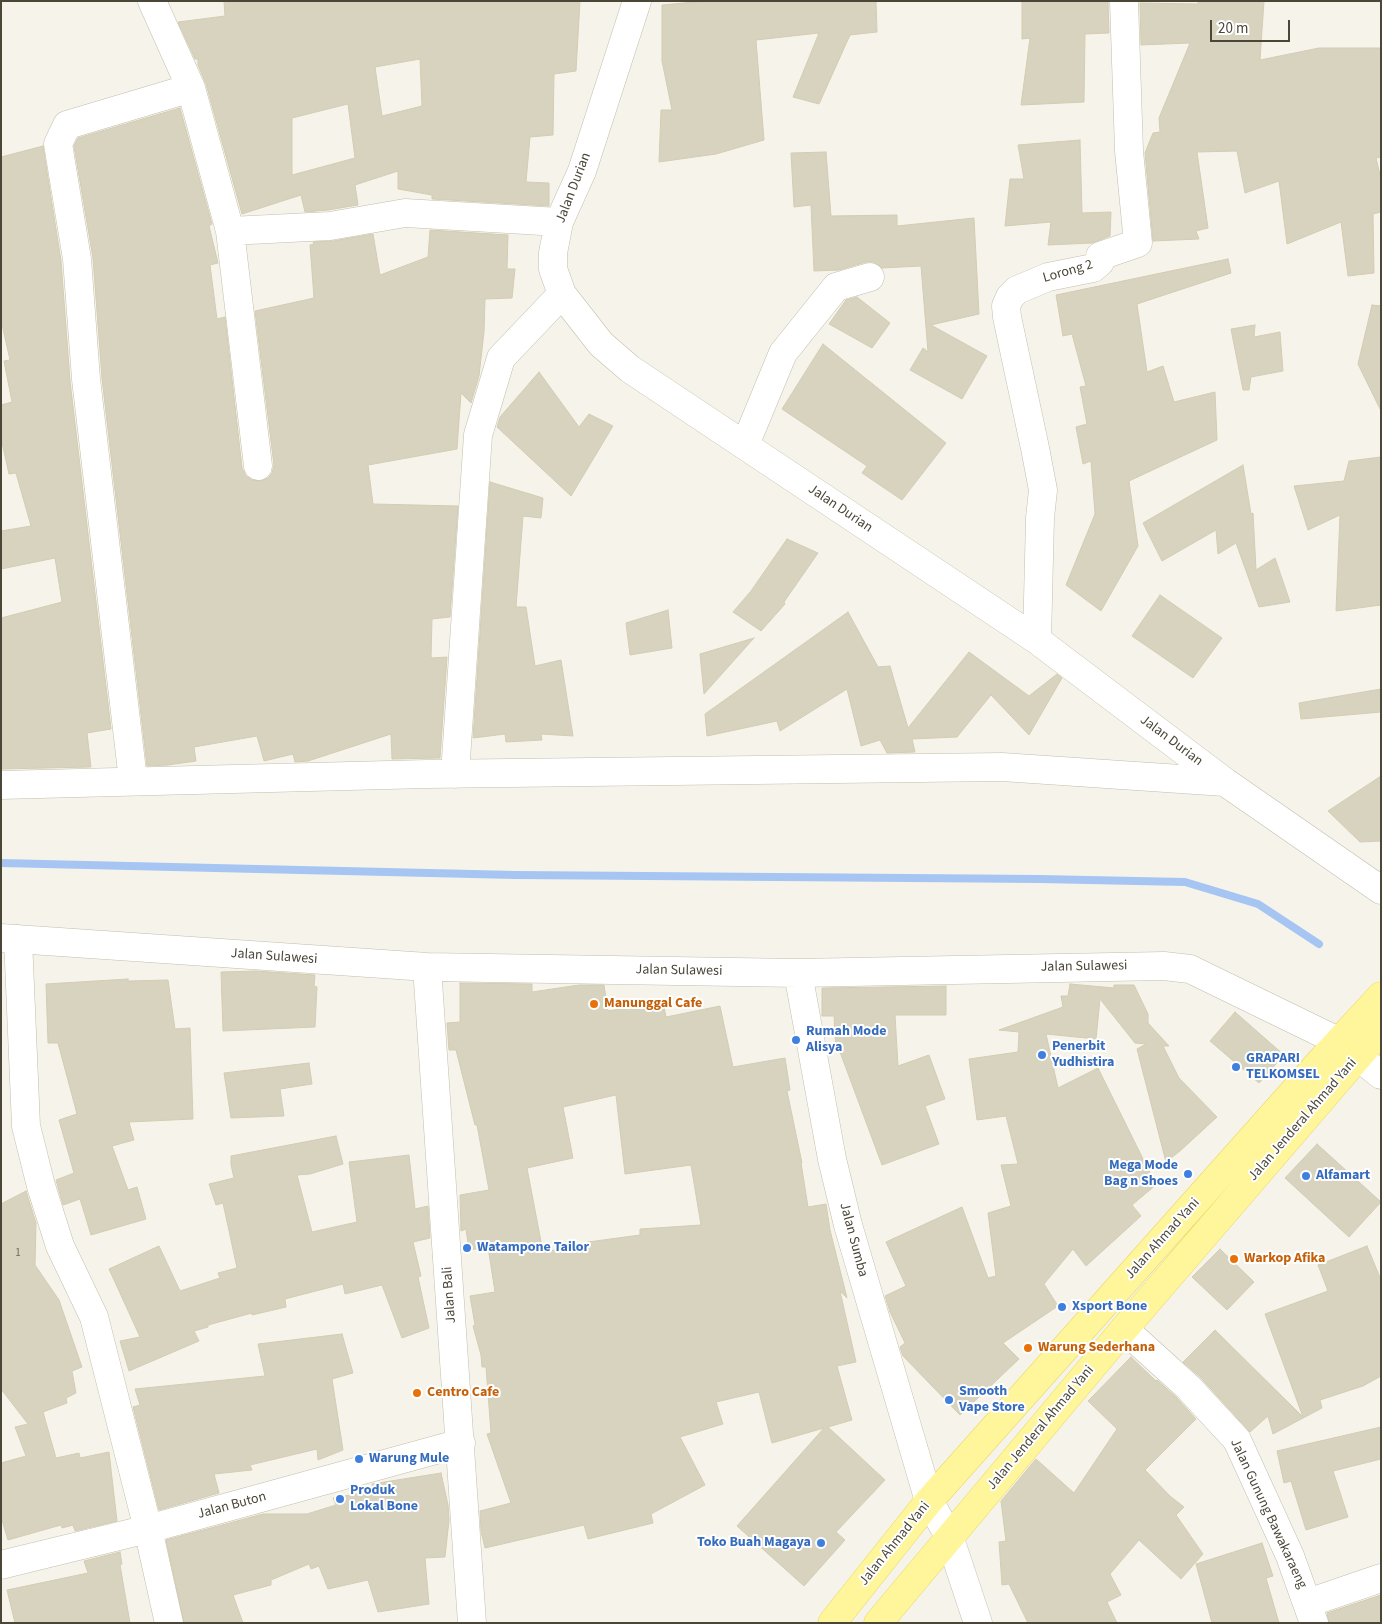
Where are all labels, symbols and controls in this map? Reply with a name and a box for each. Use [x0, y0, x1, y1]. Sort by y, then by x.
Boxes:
scale bar [1212, 10, 1292, 42]
text: 20 m [1218, 18, 1248, 39]
street label: Jalan Durian [553, 150, 595, 226]
street label: Lorong 2 [1041, 257, 1095, 287]
street label: Jalan Durian [805, 481, 875, 537]
street label: Jalan Durian [1136, 712, 1206, 770]
street label: Jalan Sulawesi [230, 946, 318, 968]
street label: Jalan Sulawesi [1040, 958, 1128, 976]
street label: Jalan Sulawesi [635, 962, 723, 980]
place label: Manunggal Cafe [604, 996, 702, 1012]
marker: Manunggal Cafe [588, 998, 600, 1010]
place label: Rumah Mode Alisya [806, 1024, 886, 1056]
marker: Rumah Mode Alisya [790, 1034, 802, 1046]
place label: Penerbit Yudhistira [1052, 1039, 1114, 1072]
marker: Penerbit Yudhistira [1036, 1049, 1048, 1061]
place label: GRAPARI TELKOMSEL [1246, 1051, 1320, 1084]
street label: Jalan Jenderal Ahmad Yani [1245, 1055, 1361, 1185]
marker: GRAPARI TELKOMSEL [1230, 1061, 1242, 1073]
place label: Mega Mode Bag n Shoes [1104, 1158, 1178, 1190]
marker: Mega Mode Bag n Shoes [1182, 1168, 1194, 1180]
place label: Alfamart [1316, 1168, 1370, 1184]
marker: Alfamart [1300, 1170, 1312, 1182]
street label: Jalan Ahmad Yani [1122, 1195, 1204, 1283]
street label: Jalan Sumba [835, 1201, 871, 1279]
place label: Watampone Tailor [477, 1240, 589, 1256]
marker: Watampone Tailor [461, 1242, 473, 1254]
house number: 1 [15, 1247, 21, 1261]
place label: Warkop Afika [1244, 1251, 1325, 1267]
marker: Warkop Afika [1228, 1253, 1240, 1265]
street label: Jalan Bali [440, 1266, 460, 1324]
place label: Xsport Bone [1072, 1299, 1147, 1315]
marker: Xsport Bone [1056, 1301, 1068, 1313]
place label: Warung Sederhana [1038, 1340, 1155, 1356]
marker: Warung Sederhana [1022, 1342, 1034, 1354]
street label: Jalan Jenderal Ahmad Yani [984, 1362, 1098, 1494]
place label: Smooth Vape Store [959, 1384, 1025, 1416]
place label: Centro Cafe [427, 1385, 499, 1401]
marker: Centro Cafe [411, 1387, 423, 1399]
marker: Smooth Vape Store [943, 1394, 955, 1406]
street label: Jalan Gunung Bawakaraeng [1226, 1436, 1310, 1592]
place label: Warung Mule [369, 1451, 449, 1467]
marker: Warung Mule [353, 1453, 365, 1465]
place label: Produk Lokal Bone [350, 1483, 418, 1515]
street label: Jalan Buton [196, 1489, 268, 1523]
marker: Produk Lokal Bone [334, 1493, 346, 1505]
street label: Jalan Ahmad Yani [856, 1499, 934, 1589]
place label: Toko Buah Magaya [697, 1535, 811, 1551]
marker: Toko Buah Magaya [815, 1537, 827, 1549]

